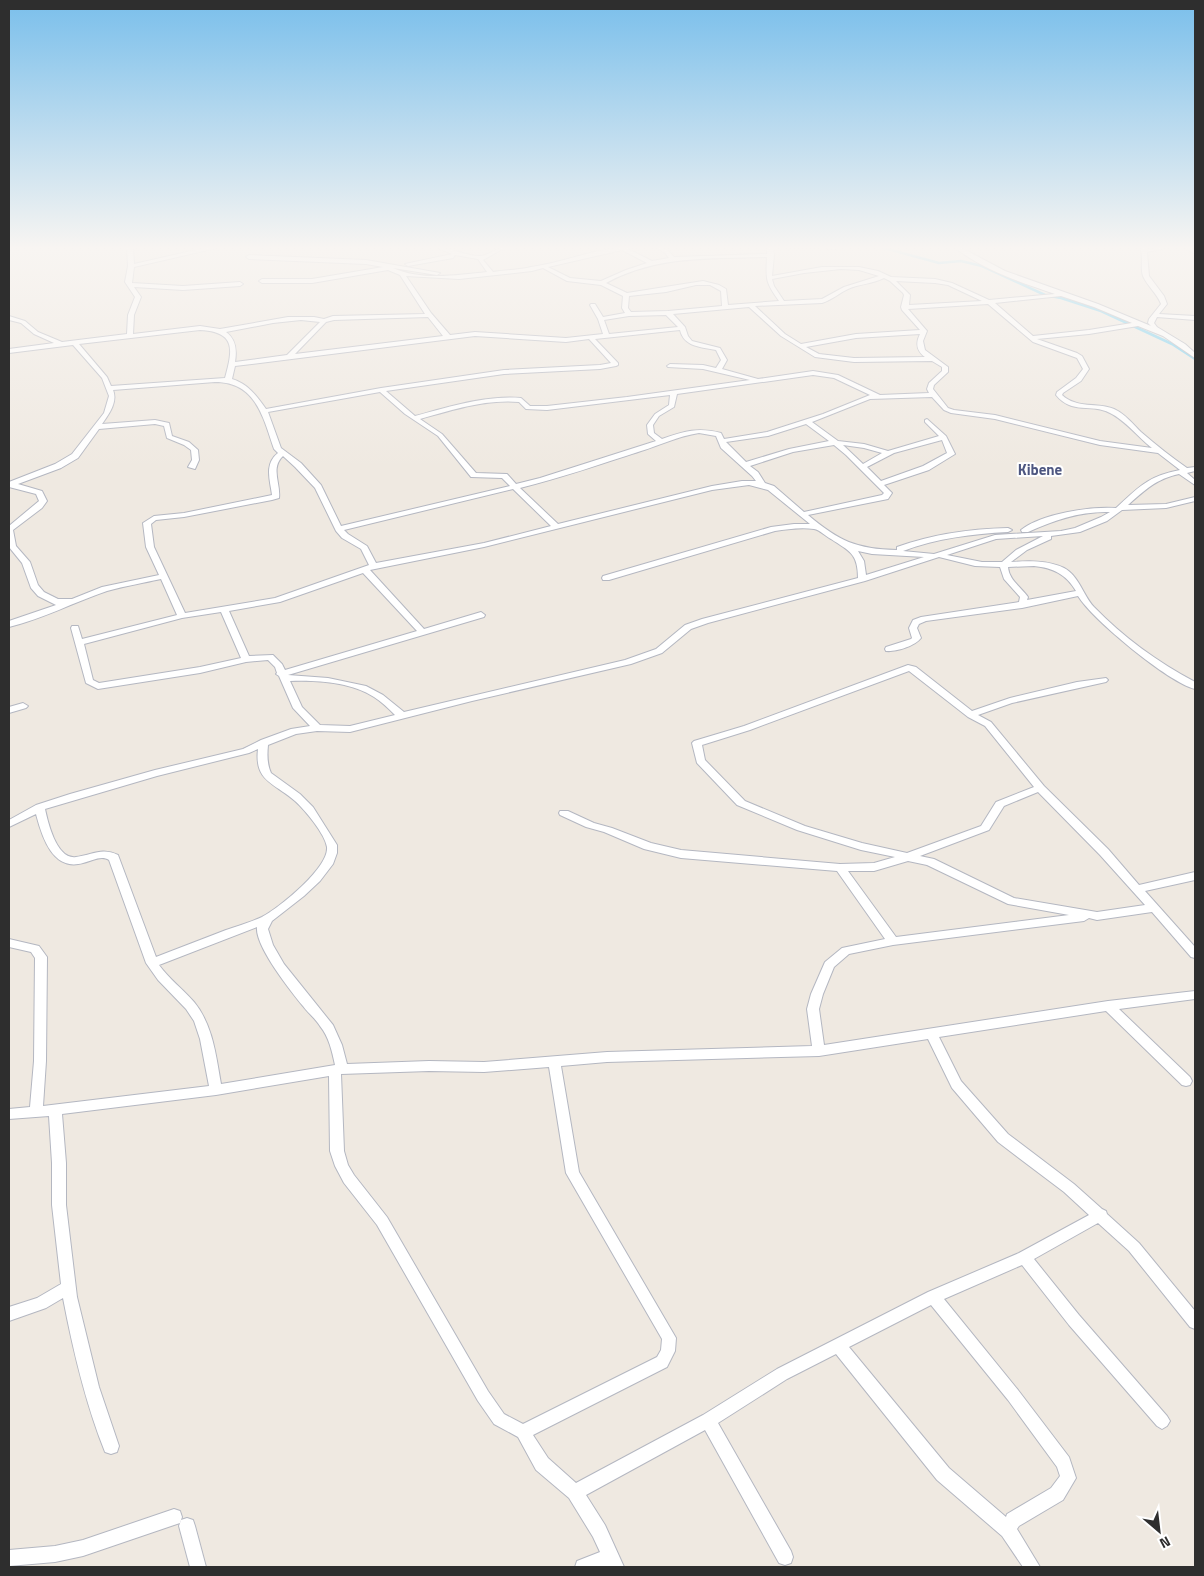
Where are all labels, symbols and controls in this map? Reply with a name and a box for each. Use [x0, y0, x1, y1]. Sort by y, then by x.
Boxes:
district label: Kibene [1018, 458, 1063, 481]
north arrow [1134, 1506, 1184, 1556]
text: N [1156, 1531, 1175, 1554]

